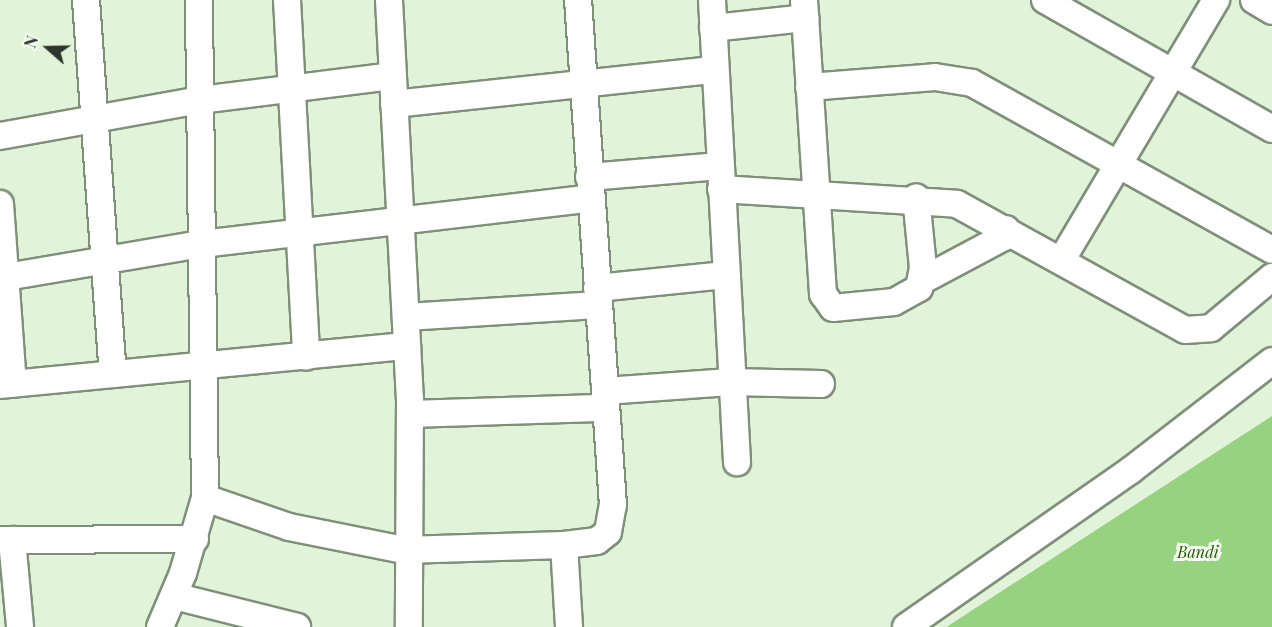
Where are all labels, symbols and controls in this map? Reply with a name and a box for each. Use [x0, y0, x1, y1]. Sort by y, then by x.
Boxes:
north arrow [18, 18, 78, 78]
text: N [19, 33, 42, 51]
water label: Bandi [1177, 542, 1219, 562]

